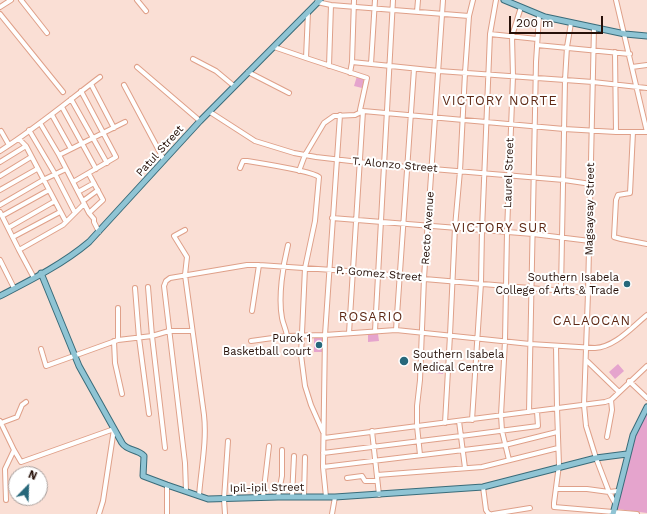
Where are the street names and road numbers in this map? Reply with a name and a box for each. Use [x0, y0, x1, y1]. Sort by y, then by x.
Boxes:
street label: Patul Street [134, 123, 186, 179]
street label: Laurel Street [501, 138, 517, 208]
street label: T. Alonzo Street [352, 155, 438, 175]
street label: Magsaysay Street [583, 162, 597, 256]
street label: Recto Avenue [419, 191, 437, 265]
street label: P. Gomez Street [335, 264, 423, 284]
street label: Ipil-ipil Street [230, 481, 304, 495]

